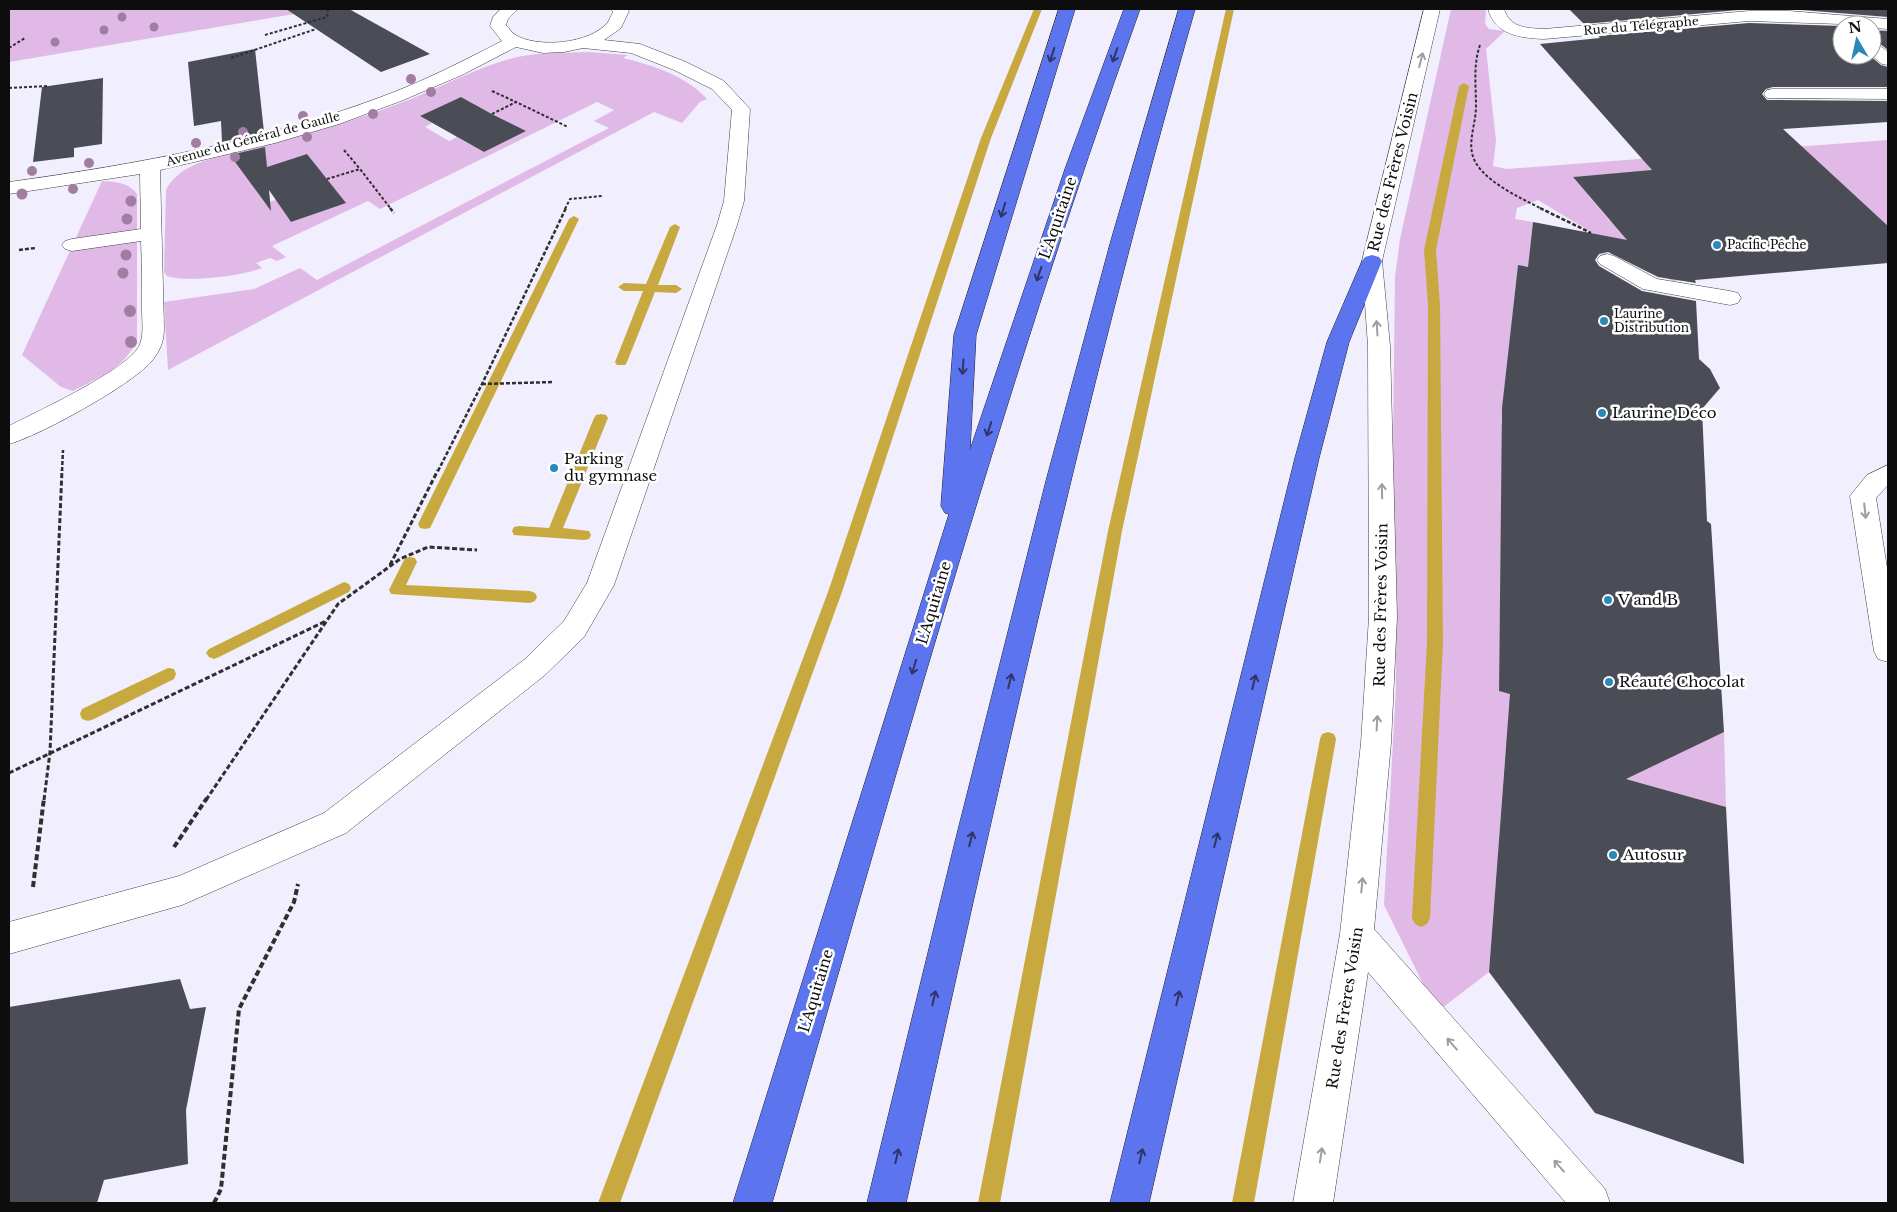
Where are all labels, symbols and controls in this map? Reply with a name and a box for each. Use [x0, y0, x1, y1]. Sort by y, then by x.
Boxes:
street label: Rue du Télégraphe [1583, 13, 1699, 38]
north arrow [1832, 15, 1882, 65]
text: N [1847, 17, 1863, 37]
one-way arrow [1110, 46, 1120, 62]
one-way arrow [1047, 47, 1056, 62]
one-way arrow [1417, 53, 1426, 69]
street label: Rue des Frères Voisin [1363, 90, 1422, 254]
street label: Avenue du Général de Gaulle [163, 108, 341, 169]
street label: L'Aquitaine [1035, 174, 1081, 262]
one-way arrow [997, 202, 1007, 218]
place label: Pacific Pêche [1727, 237, 1806, 252]
marker: Pacific Pêche [1711, 239, 1723, 251]
one-way arrow [1034, 266, 1044, 282]
place label: Laurine Distribution [1614, 306, 1689, 335]
marker: Laurine Distribution [1598, 315, 1610, 327]
one-way arrow [1373, 321, 1382, 337]
one-way arrow [958, 359, 967, 375]
place label: Laurine Déco [1612, 403, 1717, 422]
marker: Laurine Déco [1596, 407, 1608, 419]
one-way arrow [984, 421, 994, 437]
place label: Parking du gymnase [564, 449, 657, 485]
marker: Parking du gymnase [548, 462, 560, 474]
one-way arrow [1377, 483, 1387, 500]
one-way arrow [1860, 503, 1870, 519]
street label: Rue des Frères Voisin [1370, 523, 1391, 687]
street label: L'Aquitaine [912, 559, 955, 647]
place label: V and B [1617, 590, 1678, 609]
marker: V and B [1602, 594, 1614, 606]
one-way arrow [909, 659, 918, 675]
place label: Réauté Chocolat [1619, 672, 1745, 691]
one-way arrow [1006, 674, 1015, 690]
one-way arrow [1250, 674, 1259, 690]
marker: Réauté Chocolat [1603, 676, 1615, 688]
one-way arrow [1373, 716, 1382, 732]
one-way arrow [967, 832, 976, 848]
one-way arrow [1212, 832, 1221, 848]
place label: Autosur [1622, 845, 1685, 864]
marker: Autosur [1607, 849, 1619, 861]
one-way arrow [1357, 877, 1367, 893]
street label: Rue des Frères Voisin [1322, 926, 1367, 1090]
street label: L'Aquitaine [794, 947, 837, 1035]
one-way arrow [930, 990, 939, 1006]
one-way arrow [1174, 990, 1183, 1006]
one-way arrow [1447, 1037, 1458, 1050]
one-way arrow [893, 1148, 902, 1164]
one-way arrow [1137, 1148, 1146, 1164]
one-way arrow [1316, 1148, 1326, 1164]
one-way arrow [1553, 1160, 1564, 1173]

